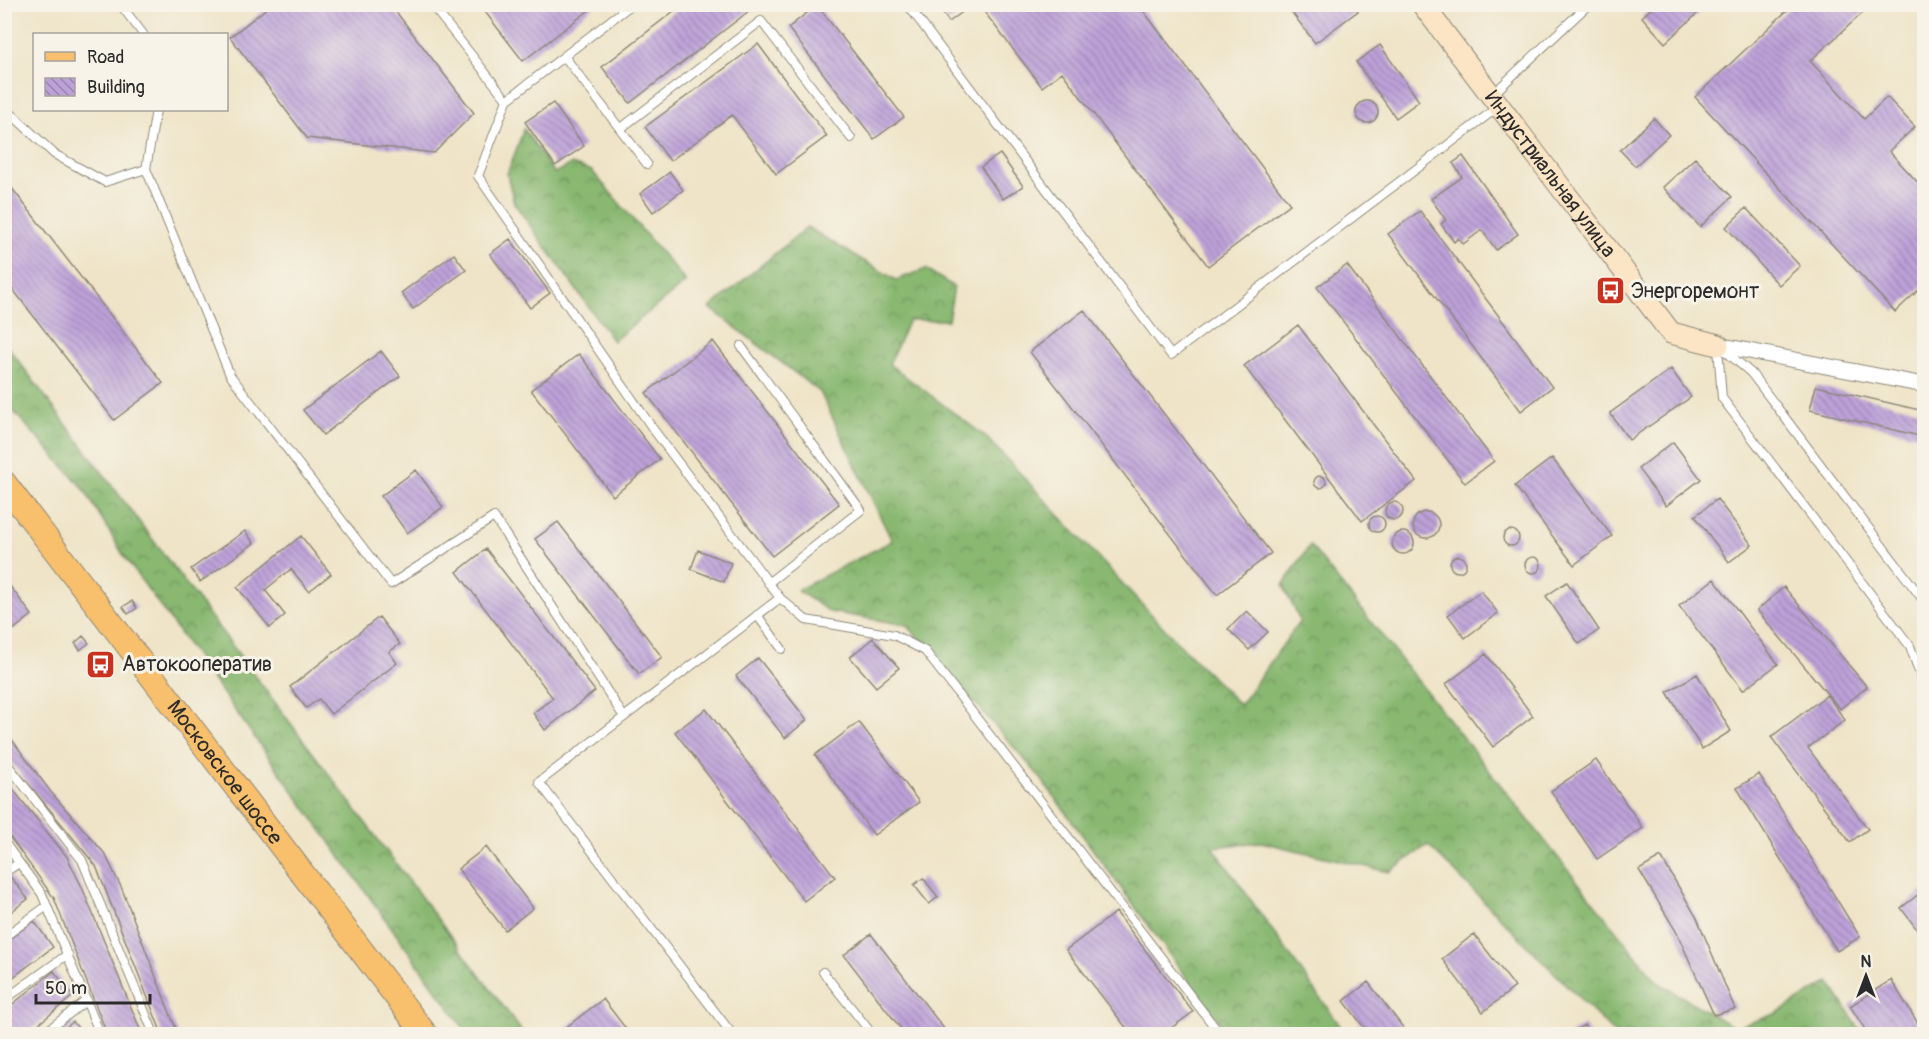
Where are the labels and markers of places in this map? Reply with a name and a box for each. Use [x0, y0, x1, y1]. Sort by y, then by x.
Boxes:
bus stop icon: Энергоремонт [1594, 275, 1626, 307]
place label: Энергоремонт [1631, 278, 1760, 305]
bus stop icon: Автокооператив [85, 648, 117, 680]
place label: Автокооператив [122, 651, 272, 678]

